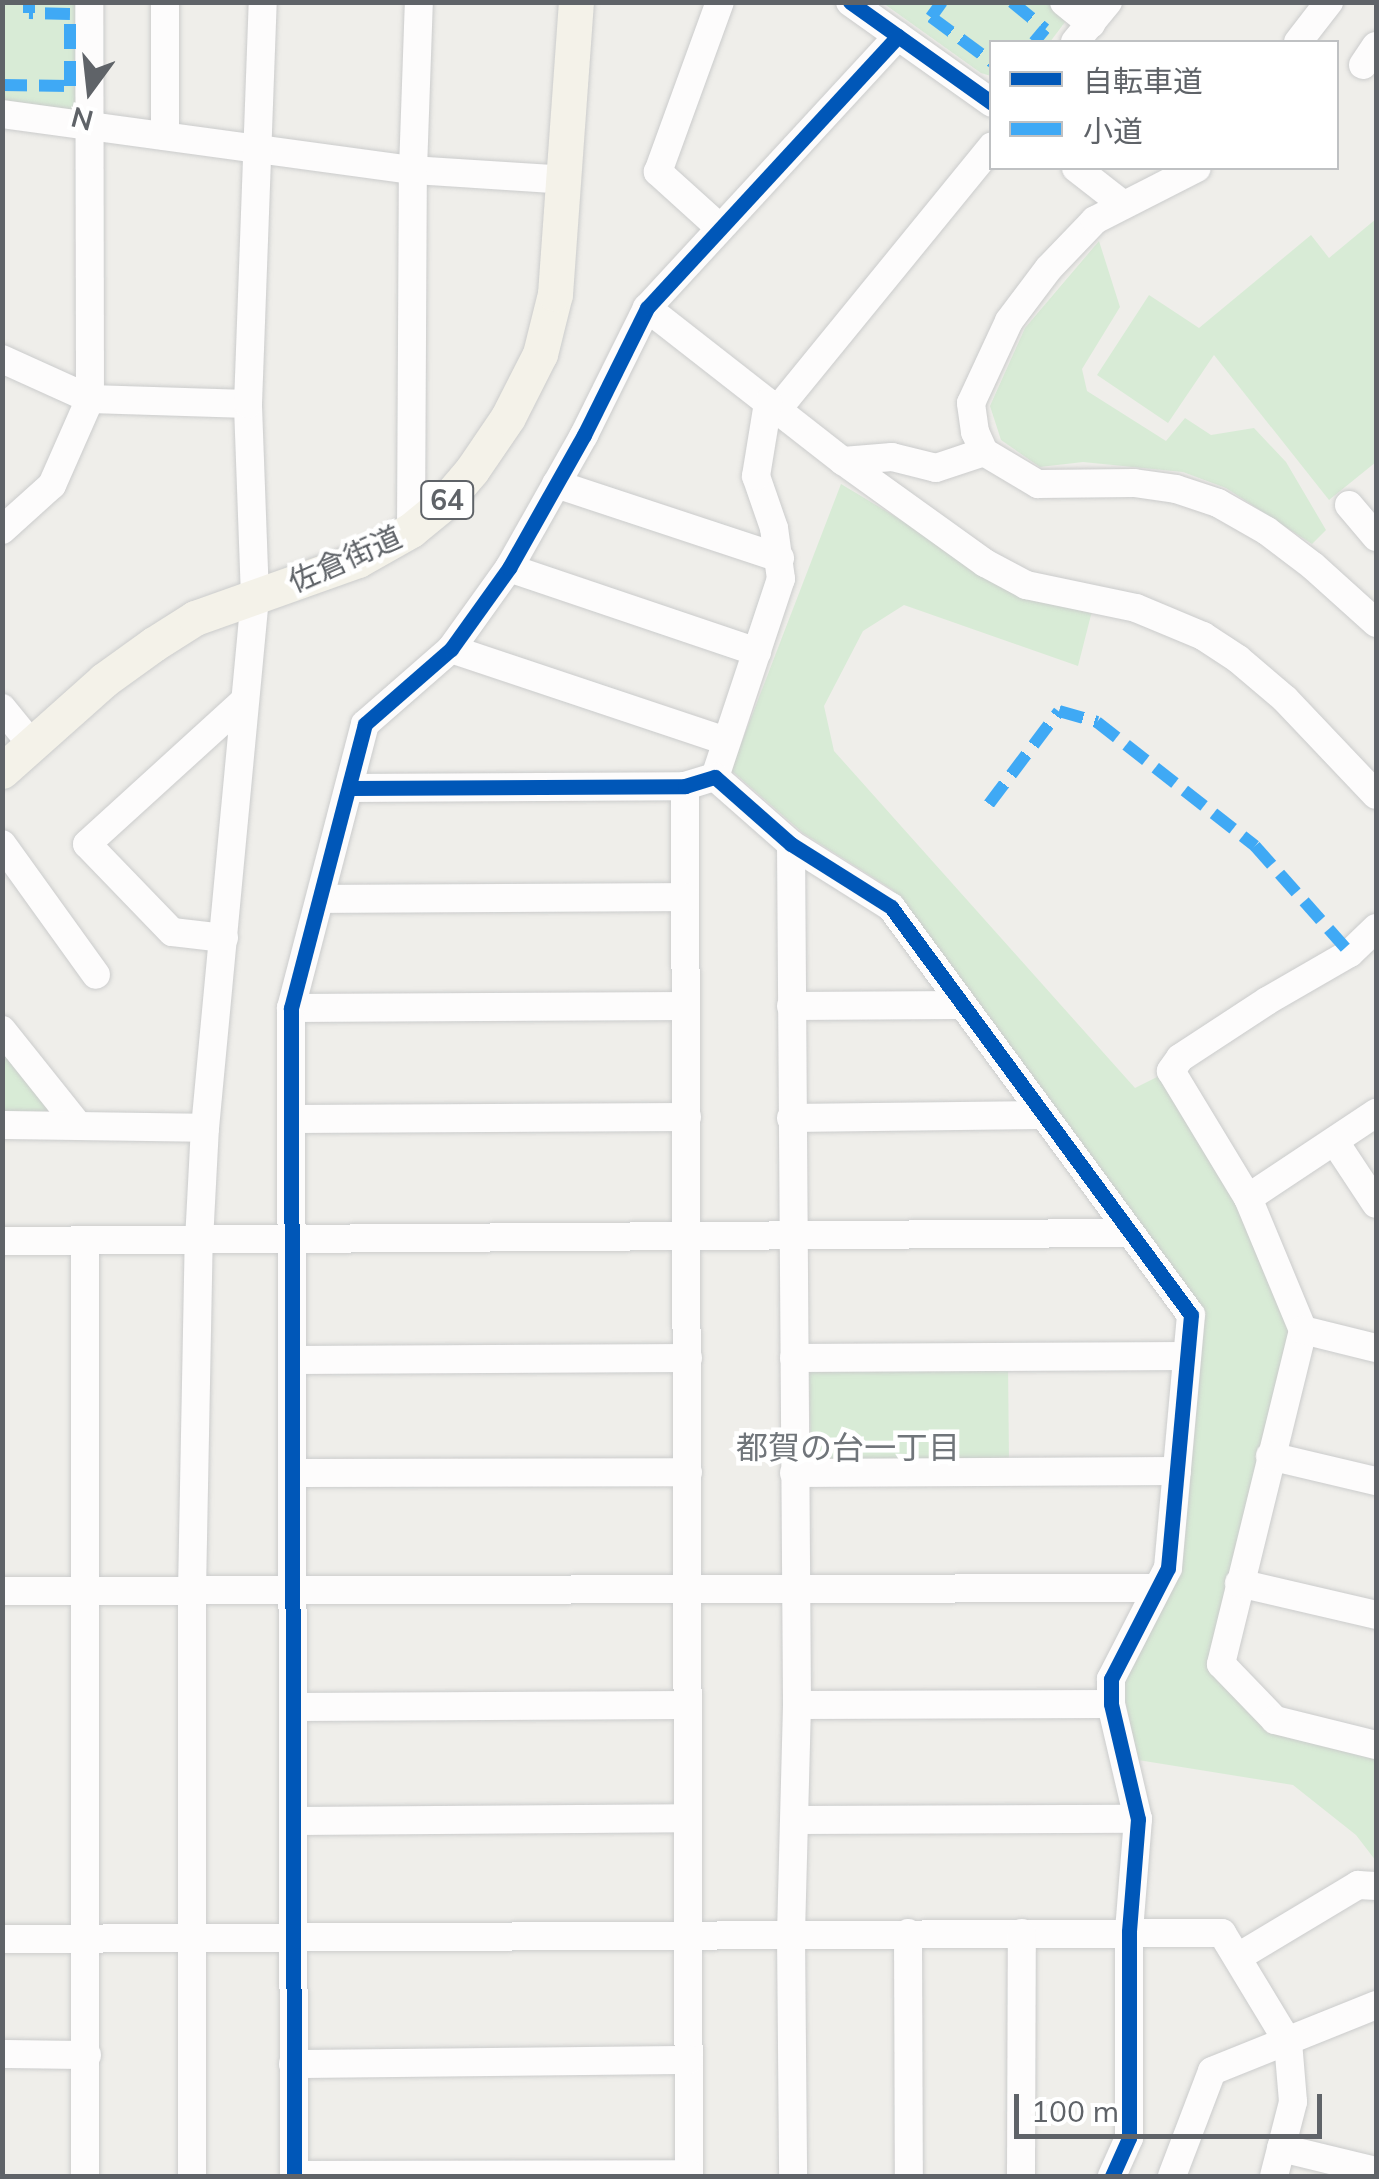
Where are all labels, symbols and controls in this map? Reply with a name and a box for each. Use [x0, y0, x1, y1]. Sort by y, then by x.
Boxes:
north arrow [40, 40, 140, 140]
legend [989, 40, 1339, 170]
text: 自転車道 [1083, 62, 1203, 100]
text: N [67, 100, 97, 139]
text: 小道 [1083, 112, 1143, 150]
road number: 64 [420, 477, 474, 523]
street label: 佐倉街道 [283, 518, 407, 600]
district label: 都賀の台一丁目 [736, 1428, 960, 1466]
scale bar [1019, 2074, 1326, 2136]
text: 100 m [1031, 2092, 1119, 2130]

